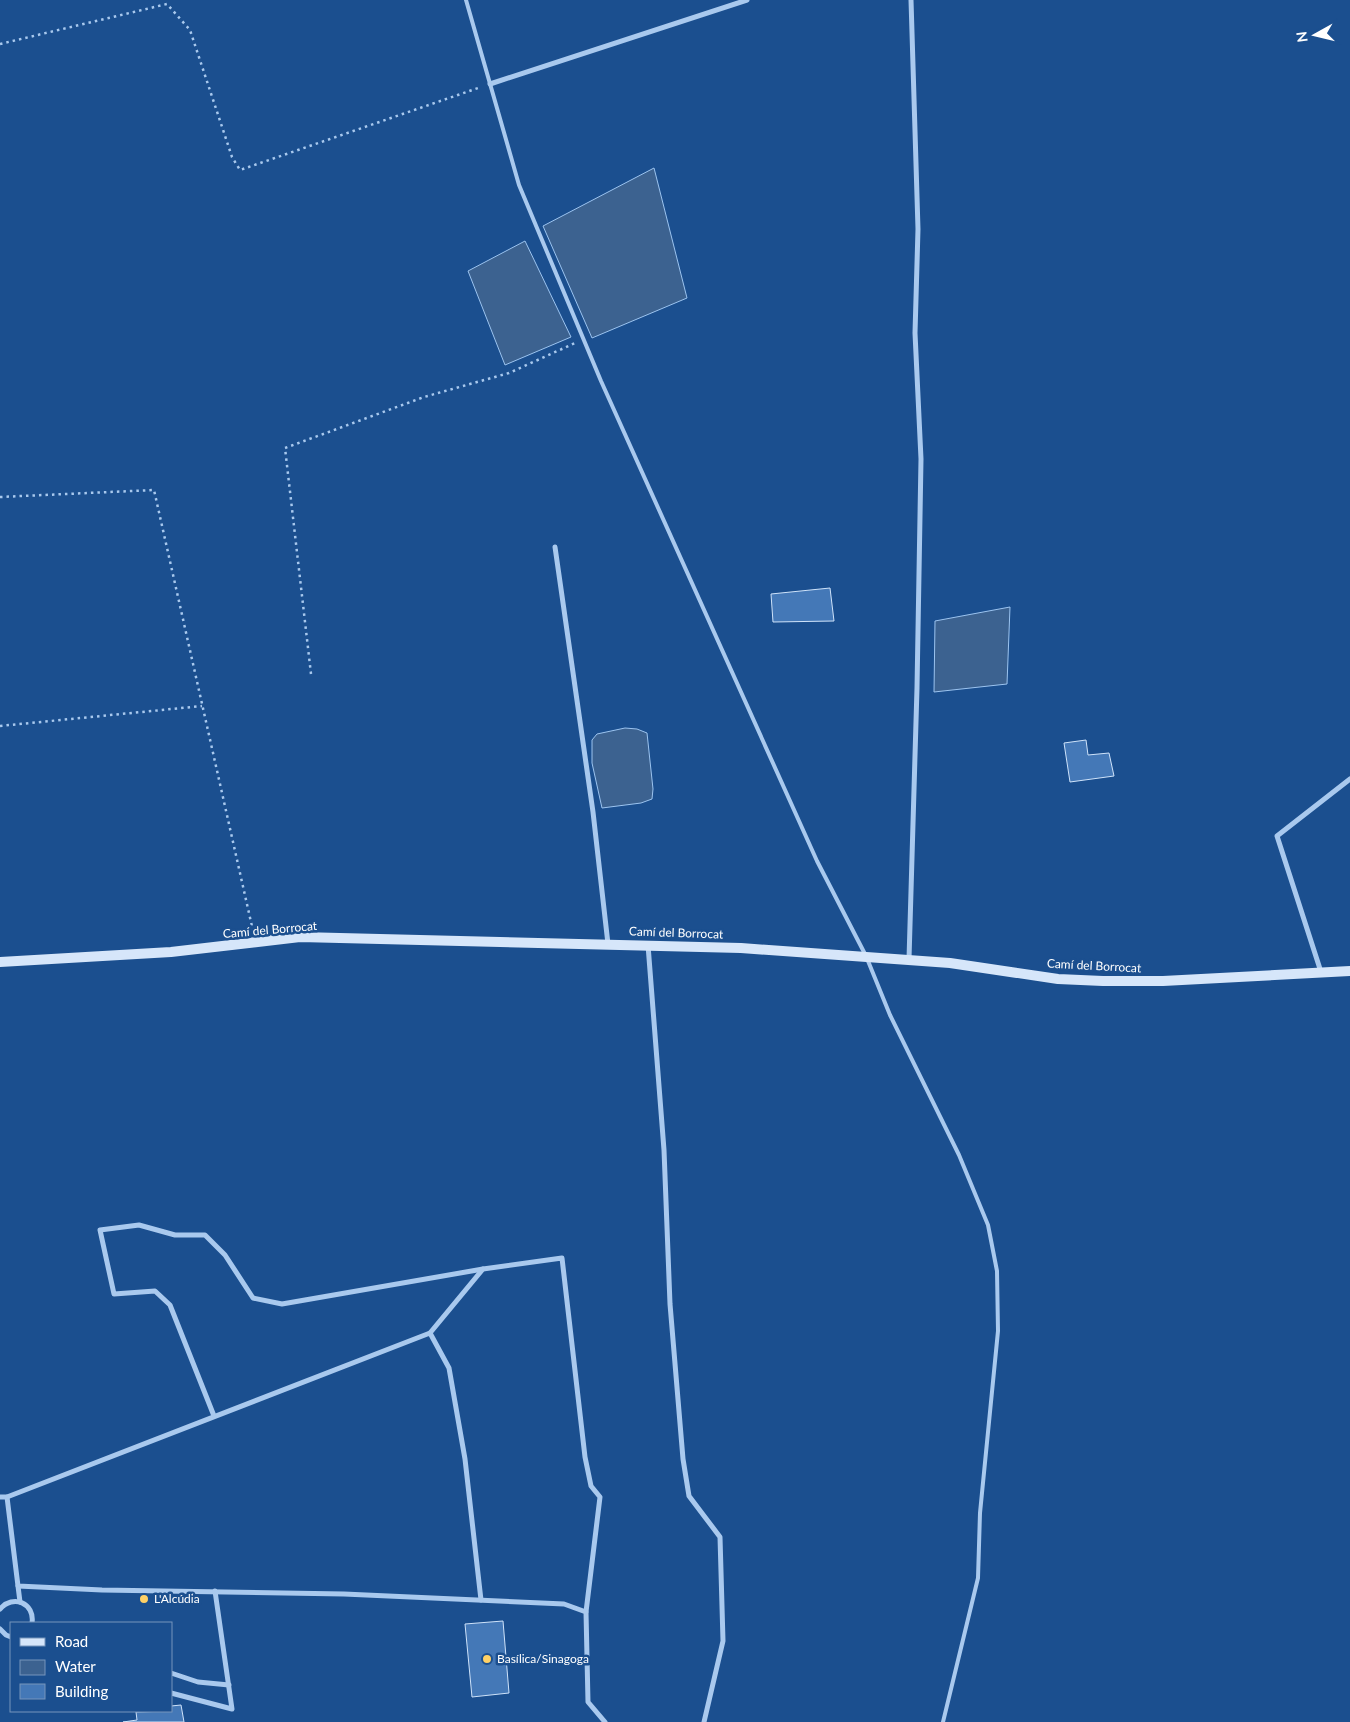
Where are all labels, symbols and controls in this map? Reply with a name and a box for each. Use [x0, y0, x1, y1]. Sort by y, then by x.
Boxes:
north arrow [1290, 10, 1340, 60]
text: N [1292, 30, 1311, 43]
street label: Camí del Borrocat [222, 918, 318, 941]
street label: Camí del Borrocat [629, 923, 724, 942]
street label: Camí del Borrocat [1046, 956, 1142, 975]
place label: L'Alcúdia [154, 1591, 200, 1606]
marker: L'Alcúdia [138, 1593, 150, 1605]
legend [10, 1622, 172, 1712]
text: Road [55, 1632, 88, 1650]
place label: Basílica/Sinagoga [497, 1651, 589, 1666]
marker: Basílica/Sinagoga [481, 1653, 493, 1665]
text: Water [55, 1657, 96, 1675]
text: Building [55, 1682, 108, 1700]

